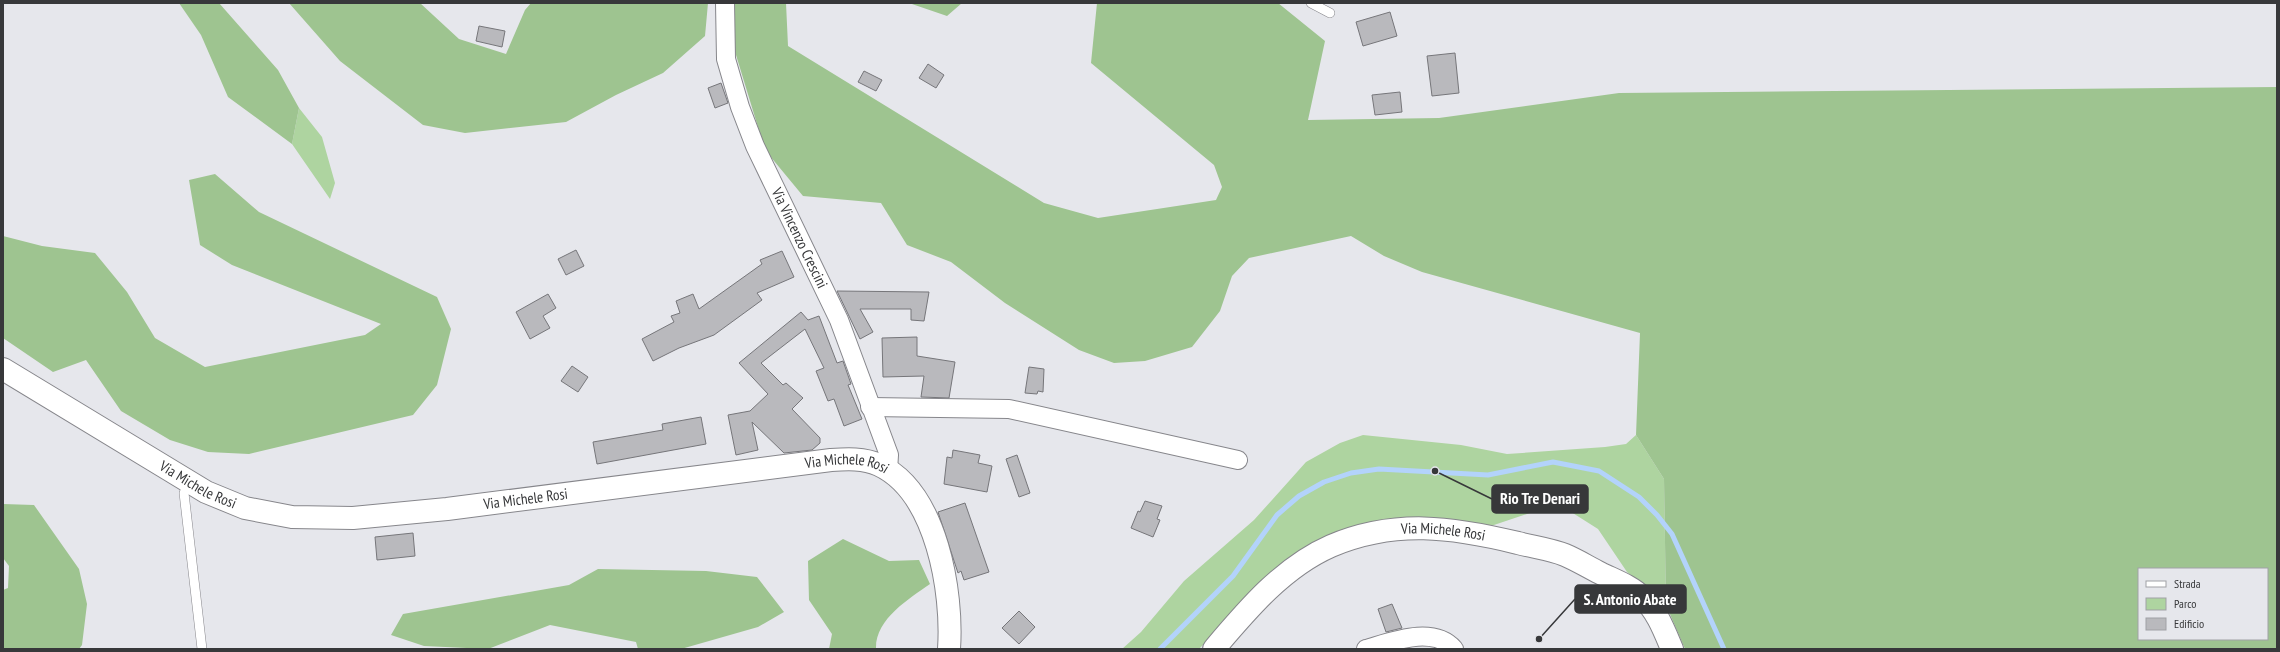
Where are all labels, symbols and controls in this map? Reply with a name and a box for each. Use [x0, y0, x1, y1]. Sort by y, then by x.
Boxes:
street label: Via Vincenzo Crescini [767, 184, 832, 291]
street label: Via Michele Rosi [803, 449, 893, 477]
street label: Via Michele Rosi [155, 456, 239, 512]
street label: Via Michele Rosi [481, 484, 569, 513]
callout: Rio Tre Denari [1492, 485, 1588, 513]
text: Rio Tre Denari [1500, 488, 1580, 508]
street label: Via Michele Rosi [1399, 518, 1487, 545]
legend [2138, 568, 2268, 640]
text: Strada [2174, 576, 2201, 591]
callout: S. Antonio Abate [1575, 585, 1686, 613]
text: S. Antonio Abate [1583, 589, 1677, 609]
text: Parco [2174, 596, 2196, 611]
text: Edificio [2174, 616, 2204, 631]

